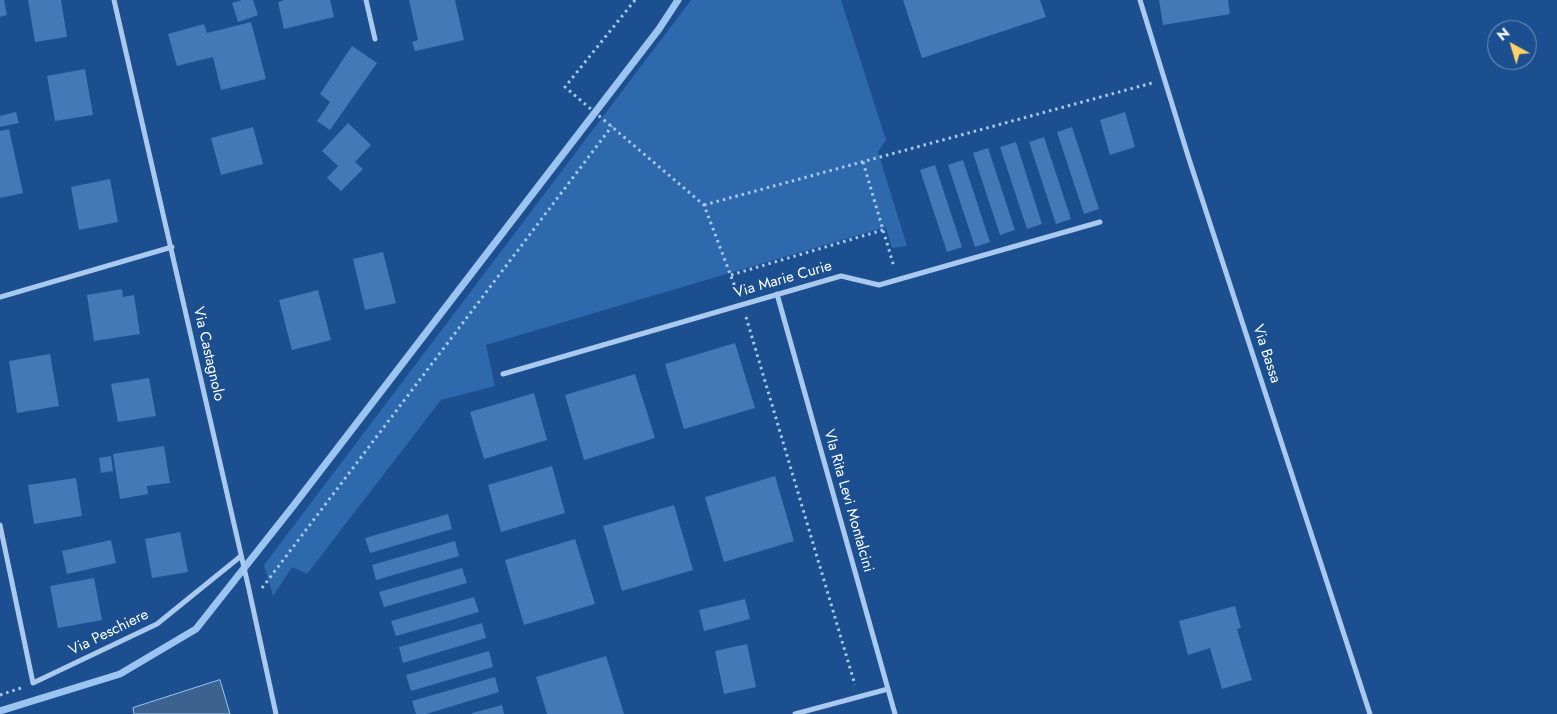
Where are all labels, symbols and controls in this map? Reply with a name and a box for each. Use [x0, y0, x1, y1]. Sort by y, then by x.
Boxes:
north arrow [1487, 20, 1537, 70]
text: N [1493, 23, 1514, 45]
street label: Via Marie Curie [732, 257, 834, 303]
street label: Via Castagnolo [188, 305, 228, 403]
street label: Via Bassa [1248, 322, 1284, 386]
street label: VIa Rita Levi Montalcini [819, 428, 877, 574]
street label: Via Peschiere [66, 606, 152, 660]

